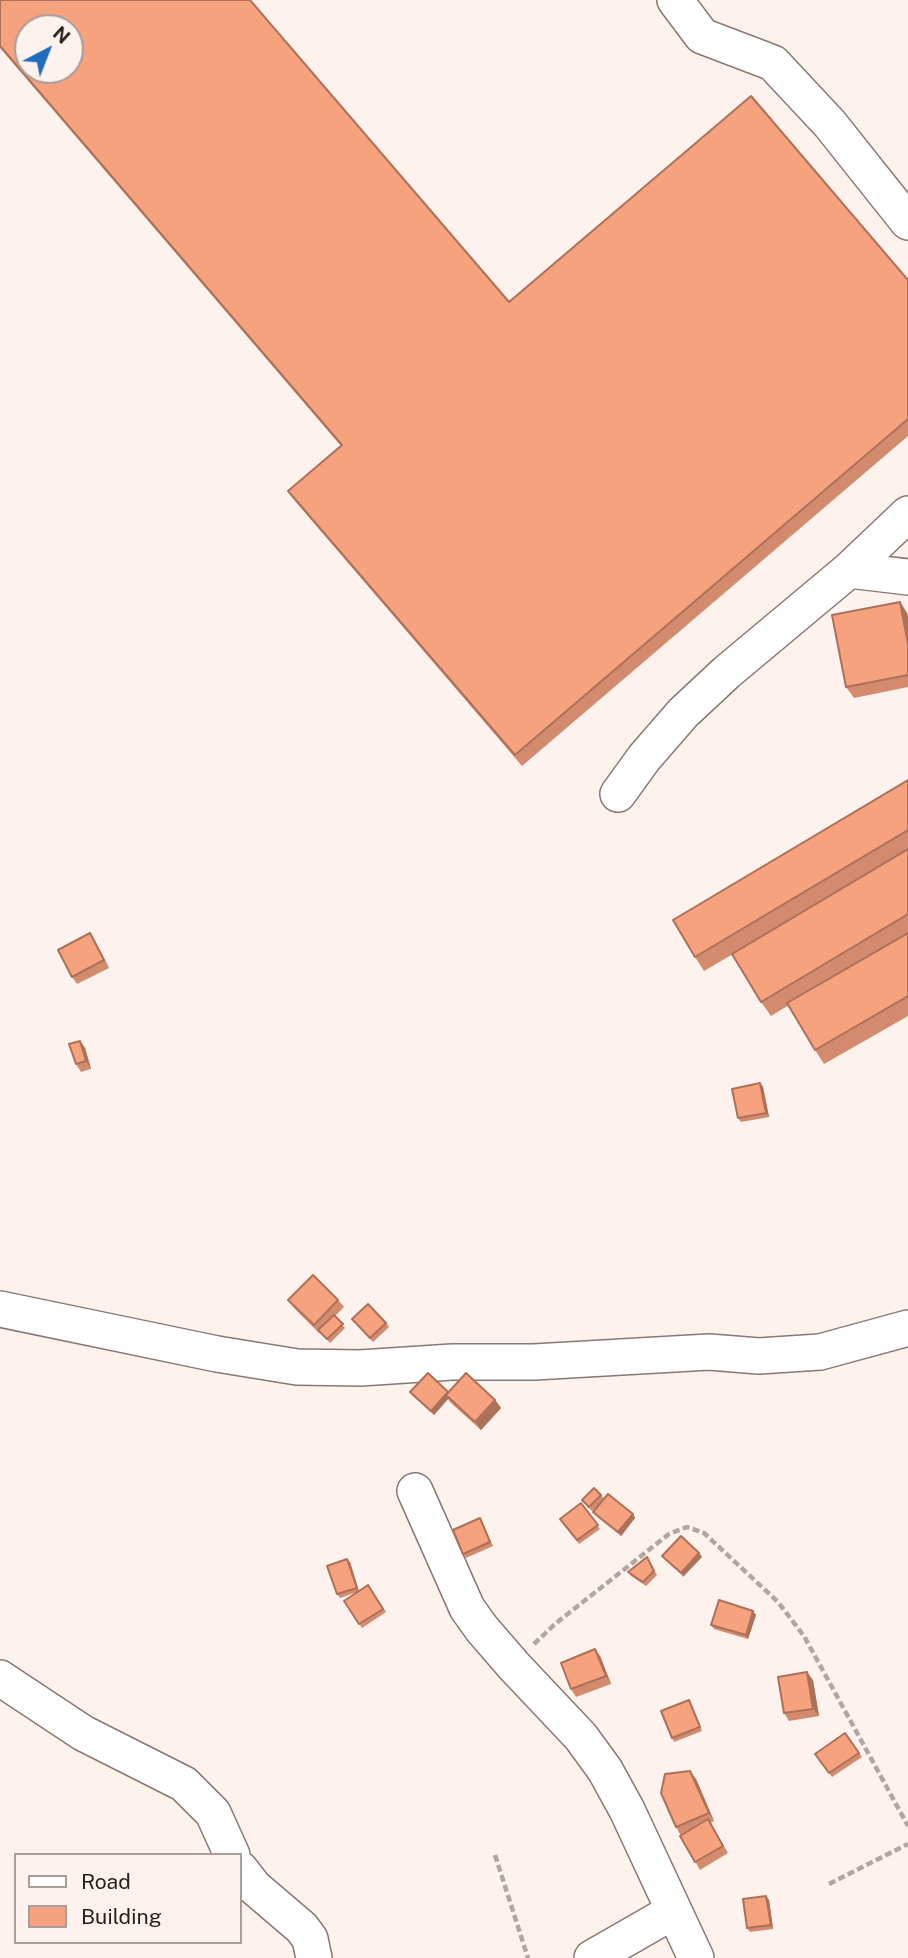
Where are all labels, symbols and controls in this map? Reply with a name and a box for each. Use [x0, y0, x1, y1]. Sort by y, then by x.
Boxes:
north arrow [14, 14, 84, 84]
text: N [49, 22, 75, 48]
legend [14, 1853, 242, 1944]
text: Road [81, 1869, 131, 1894]
text: Building [81, 1904, 162, 1929]

